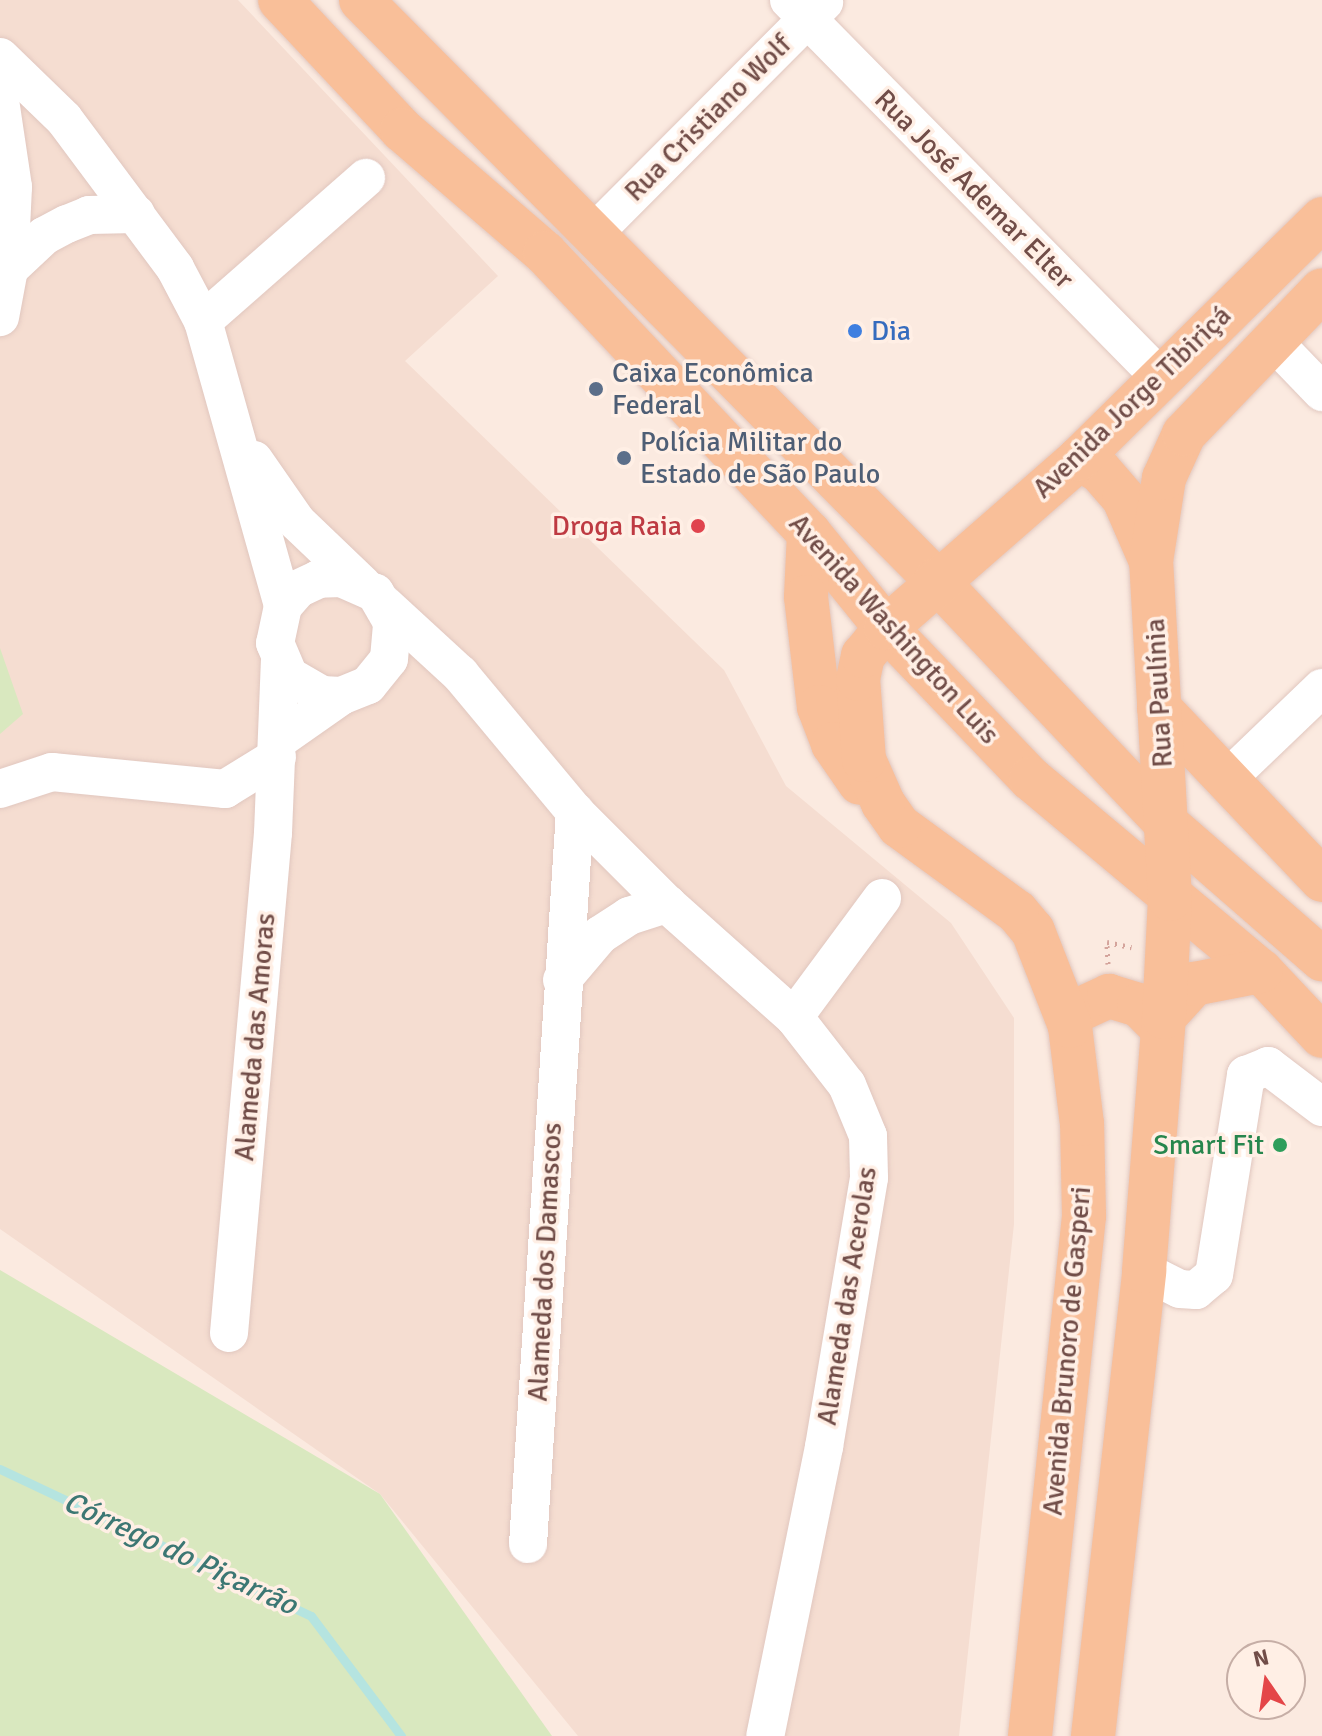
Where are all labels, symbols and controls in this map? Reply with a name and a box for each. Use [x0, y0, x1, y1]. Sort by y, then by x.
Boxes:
street label: Rua Cristiano Wolf [618, 28, 798, 208]
street label: Rua José Ademar Elter [867, 82, 1081, 296]
street label: Avenida Jorge Tibiriçá [1026, 299, 1238, 505]
place label: Dia [871, 314, 911, 348]
marker: Dia [846, 322, 864, 340]
place label: Caixa Econômica Federal [612, 356, 814, 422]
marker: Caixa Econômica Federal [587, 380, 605, 398]
place label: Polícia Militar do Estado de São Paulo [640, 425, 880, 491]
marker: Polícia Militar do Estado de São Paulo [615, 449, 633, 467]
street label: Avenida Washington Luis [782, 507, 1006, 751]
place label: Droga Raia [552, 509, 682, 543]
marker: Droga Raia [689, 517, 707, 535]
street label: Rua Paulínia [1138, 618, 1180, 768]
street label: Alameda das Amoras [227, 912, 283, 1162]
street label: Alameda dos Damascos [521, 1122, 569, 1402]
place label: Smart Fit [1153, 1128, 1264, 1162]
marker: Smart Fit [1271, 1136, 1289, 1154]
street label: Alameda das Acerolas [810, 1164, 884, 1428]
street label: Avenida Brunoro de Gasperi [1036, 1185, 1098, 1517]
water label: Córrego do Piçarrão [58, 1484, 302, 1624]
north arrow [1226, 1640, 1306, 1720]
text: N [1250, 1643, 1271, 1673]

